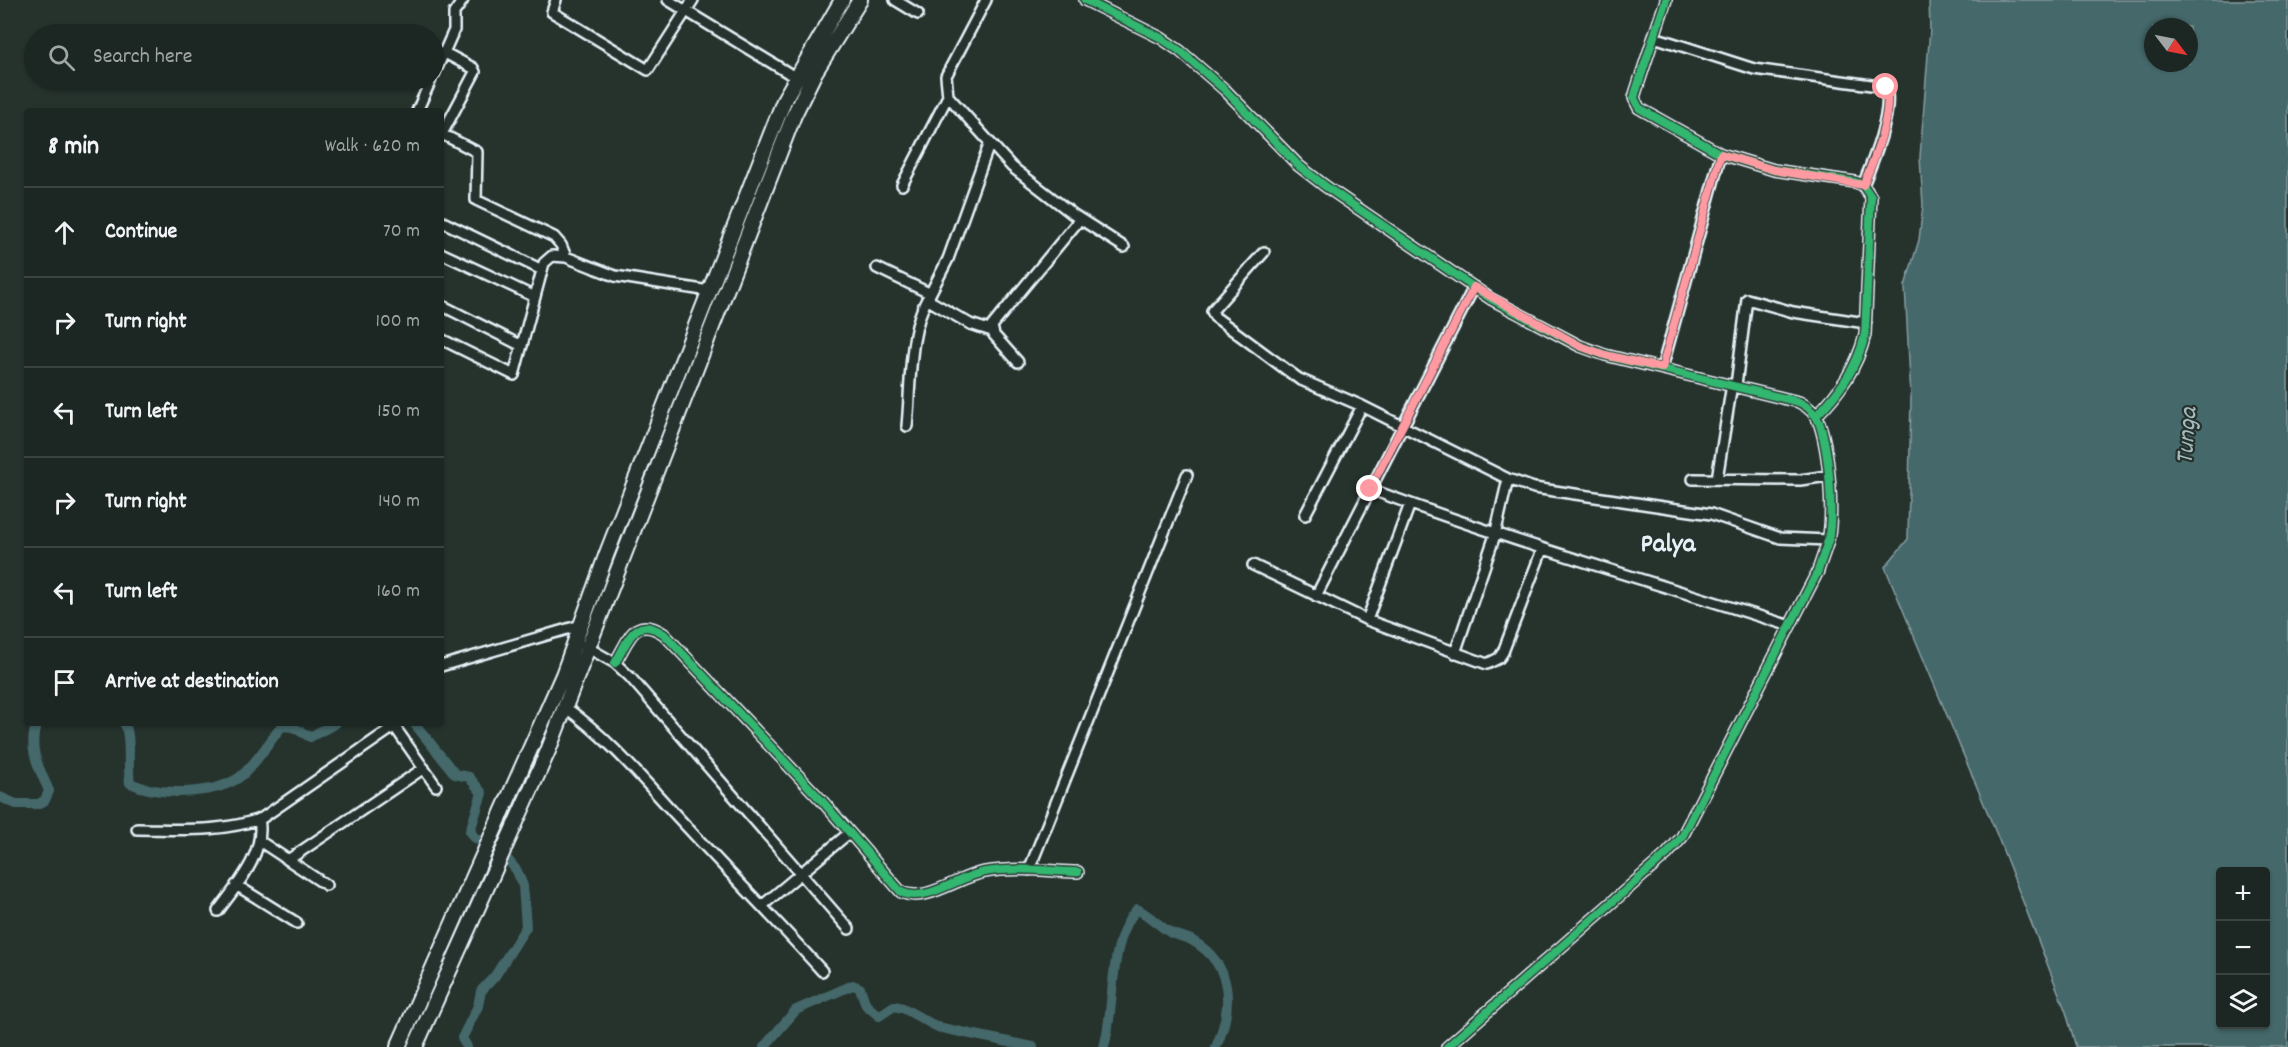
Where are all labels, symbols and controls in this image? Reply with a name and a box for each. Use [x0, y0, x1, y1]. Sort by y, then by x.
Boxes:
north arrow [2144, 18, 2198, 72]
search box [24, 24, 444, 90]
icon: search [45, 41, 78, 74]
text: Search here [93, 42, 192, 73]
route start [1872, 73, 1898, 99]
text: 8 min [48, 129, 99, 166]
text: Walk · 620 m [325, 133, 420, 161]
icon: ahead [48, 216, 81, 249]
text: Continue [105, 217, 177, 248]
text: 70 m [383, 218, 420, 246]
icon: right [48, 306, 81, 339]
text: Turn right [105, 307, 187, 338]
text: 100 m [376, 308, 420, 336]
icon: left [48, 396, 81, 429]
text: Turn left [105, 397, 177, 428]
text: 150 m [377, 398, 420, 426]
water label: Tunga [2168, 404, 2209, 466]
route end [1356, 475, 1382, 501]
icon: right [48, 486, 81, 519]
text: Turn right [105, 487, 187, 518]
text: 140 m [378, 488, 420, 516]
district label: Palya [1641, 526, 1697, 565]
icon: left [48, 576, 81, 609]
text: Turn left [105, 577, 177, 608]
text: 160 m [377, 578, 420, 606]
icon: arrive [48, 666, 81, 699]
text: Arrive at destination [105, 667, 279, 698]
map controls [2216, 867, 2270, 1029]
button: + [2216, 867, 2270, 921]
button: − [2216, 921, 2270, 975]
button: layers [2216, 975, 2270, 1029]

